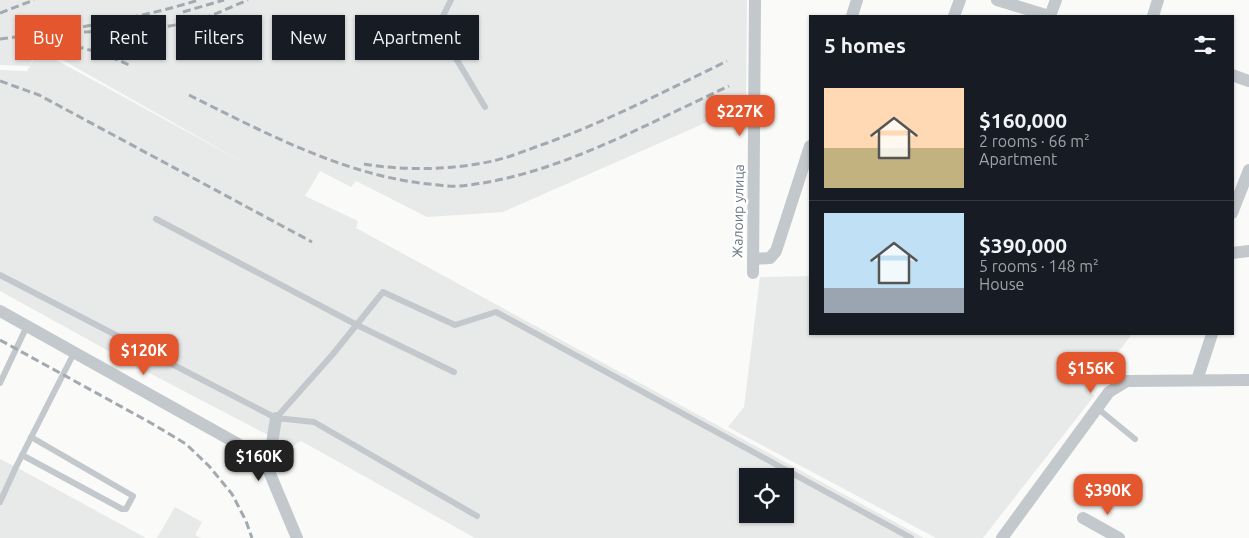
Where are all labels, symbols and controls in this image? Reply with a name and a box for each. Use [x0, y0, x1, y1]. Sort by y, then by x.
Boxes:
chip: Buy [15, 15, 81, 60]
chip: Rent [91, 15, 166, 60]
chip: Filters [176, 15, 262, 60]
chip: New [272, 15, 345, 60]
chip: Apartment [355, 15, 479, 60]
icon: filters [1191, 31, 1219, 59]
text: 5 homes [824, 33, 906, 57]
pin: $227K [705, 94, 775, 137]
text: $227K [717, 102, 763, 120]
icon: home [864, 108, 924, 168]
text: $160,000 [979, 108, 1067, 132]
text: 2 rooms · 66 m² [979, 132, 1090, 150]
text: Apartment [979, 150, 1057, 168]
street label: Жалоир улица [729, 164, 747, 258]
icon: home [864, 233, 924, 293]
text: $390,000 [979, 233, 1067, 257]
text: 5 rooms · 148 m² [979, 257, 1099, 275]
text: House [979, 275, 1024, 293]
pin: $120K [109, 334, 179, 376]
text: $120K [121, 341, 167, 359]
pin: $156K [1056, 352, 1126, 394]
text: $156K [1068, 359, 1114, 377]
pin: $160K [224, 440, 294, 482]
text: $160K [236, 447, 282, 465]
map controls [739, 468, 794, 523]
button: locate [739, 468, 794, 523]
pin: $390K [1073, 474, 1143, 516]
text: $390K [1085, 481, 1131, 499]

